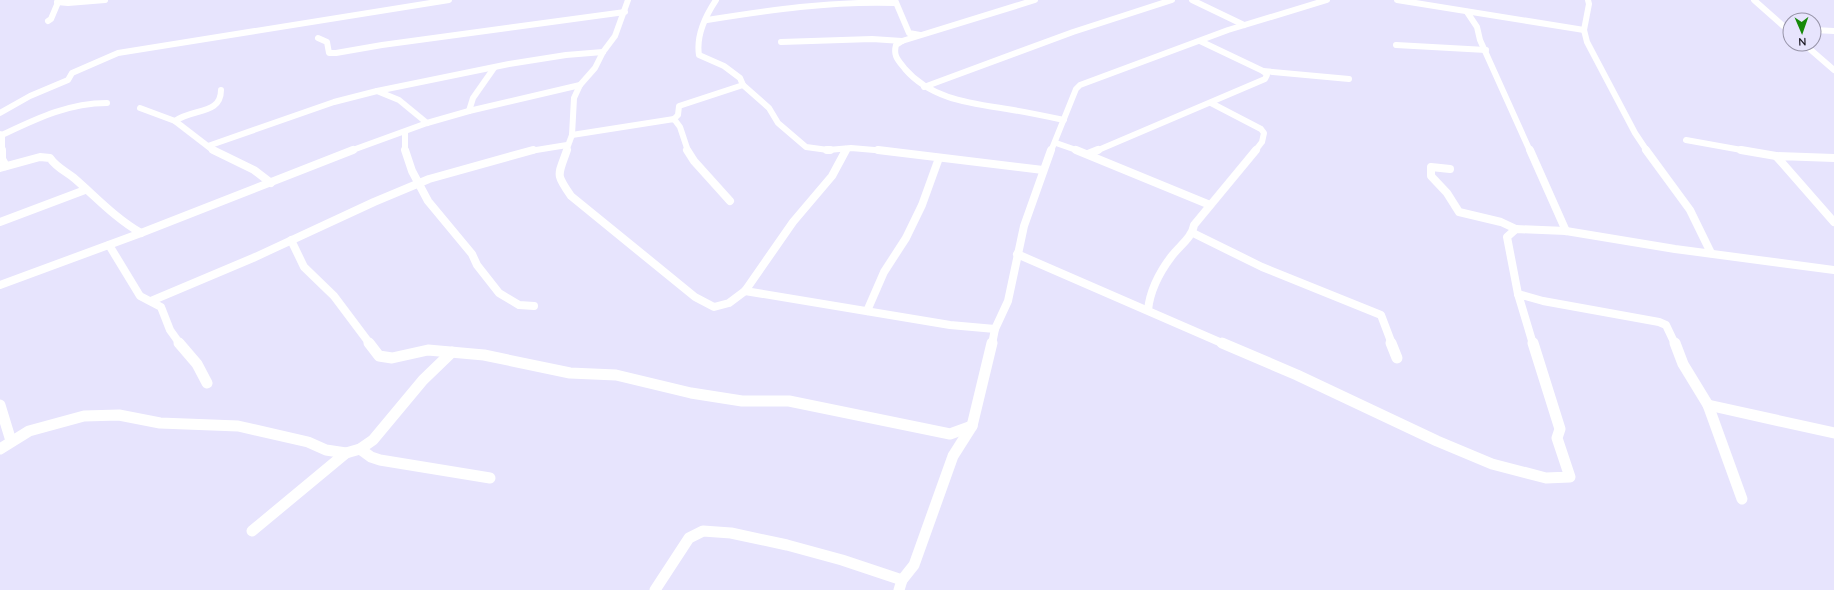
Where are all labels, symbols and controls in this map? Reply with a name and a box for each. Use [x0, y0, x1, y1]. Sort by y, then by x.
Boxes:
north arrow [1782, 12, 1822, 52]
text: N [1798, 35, 1807, 49]

